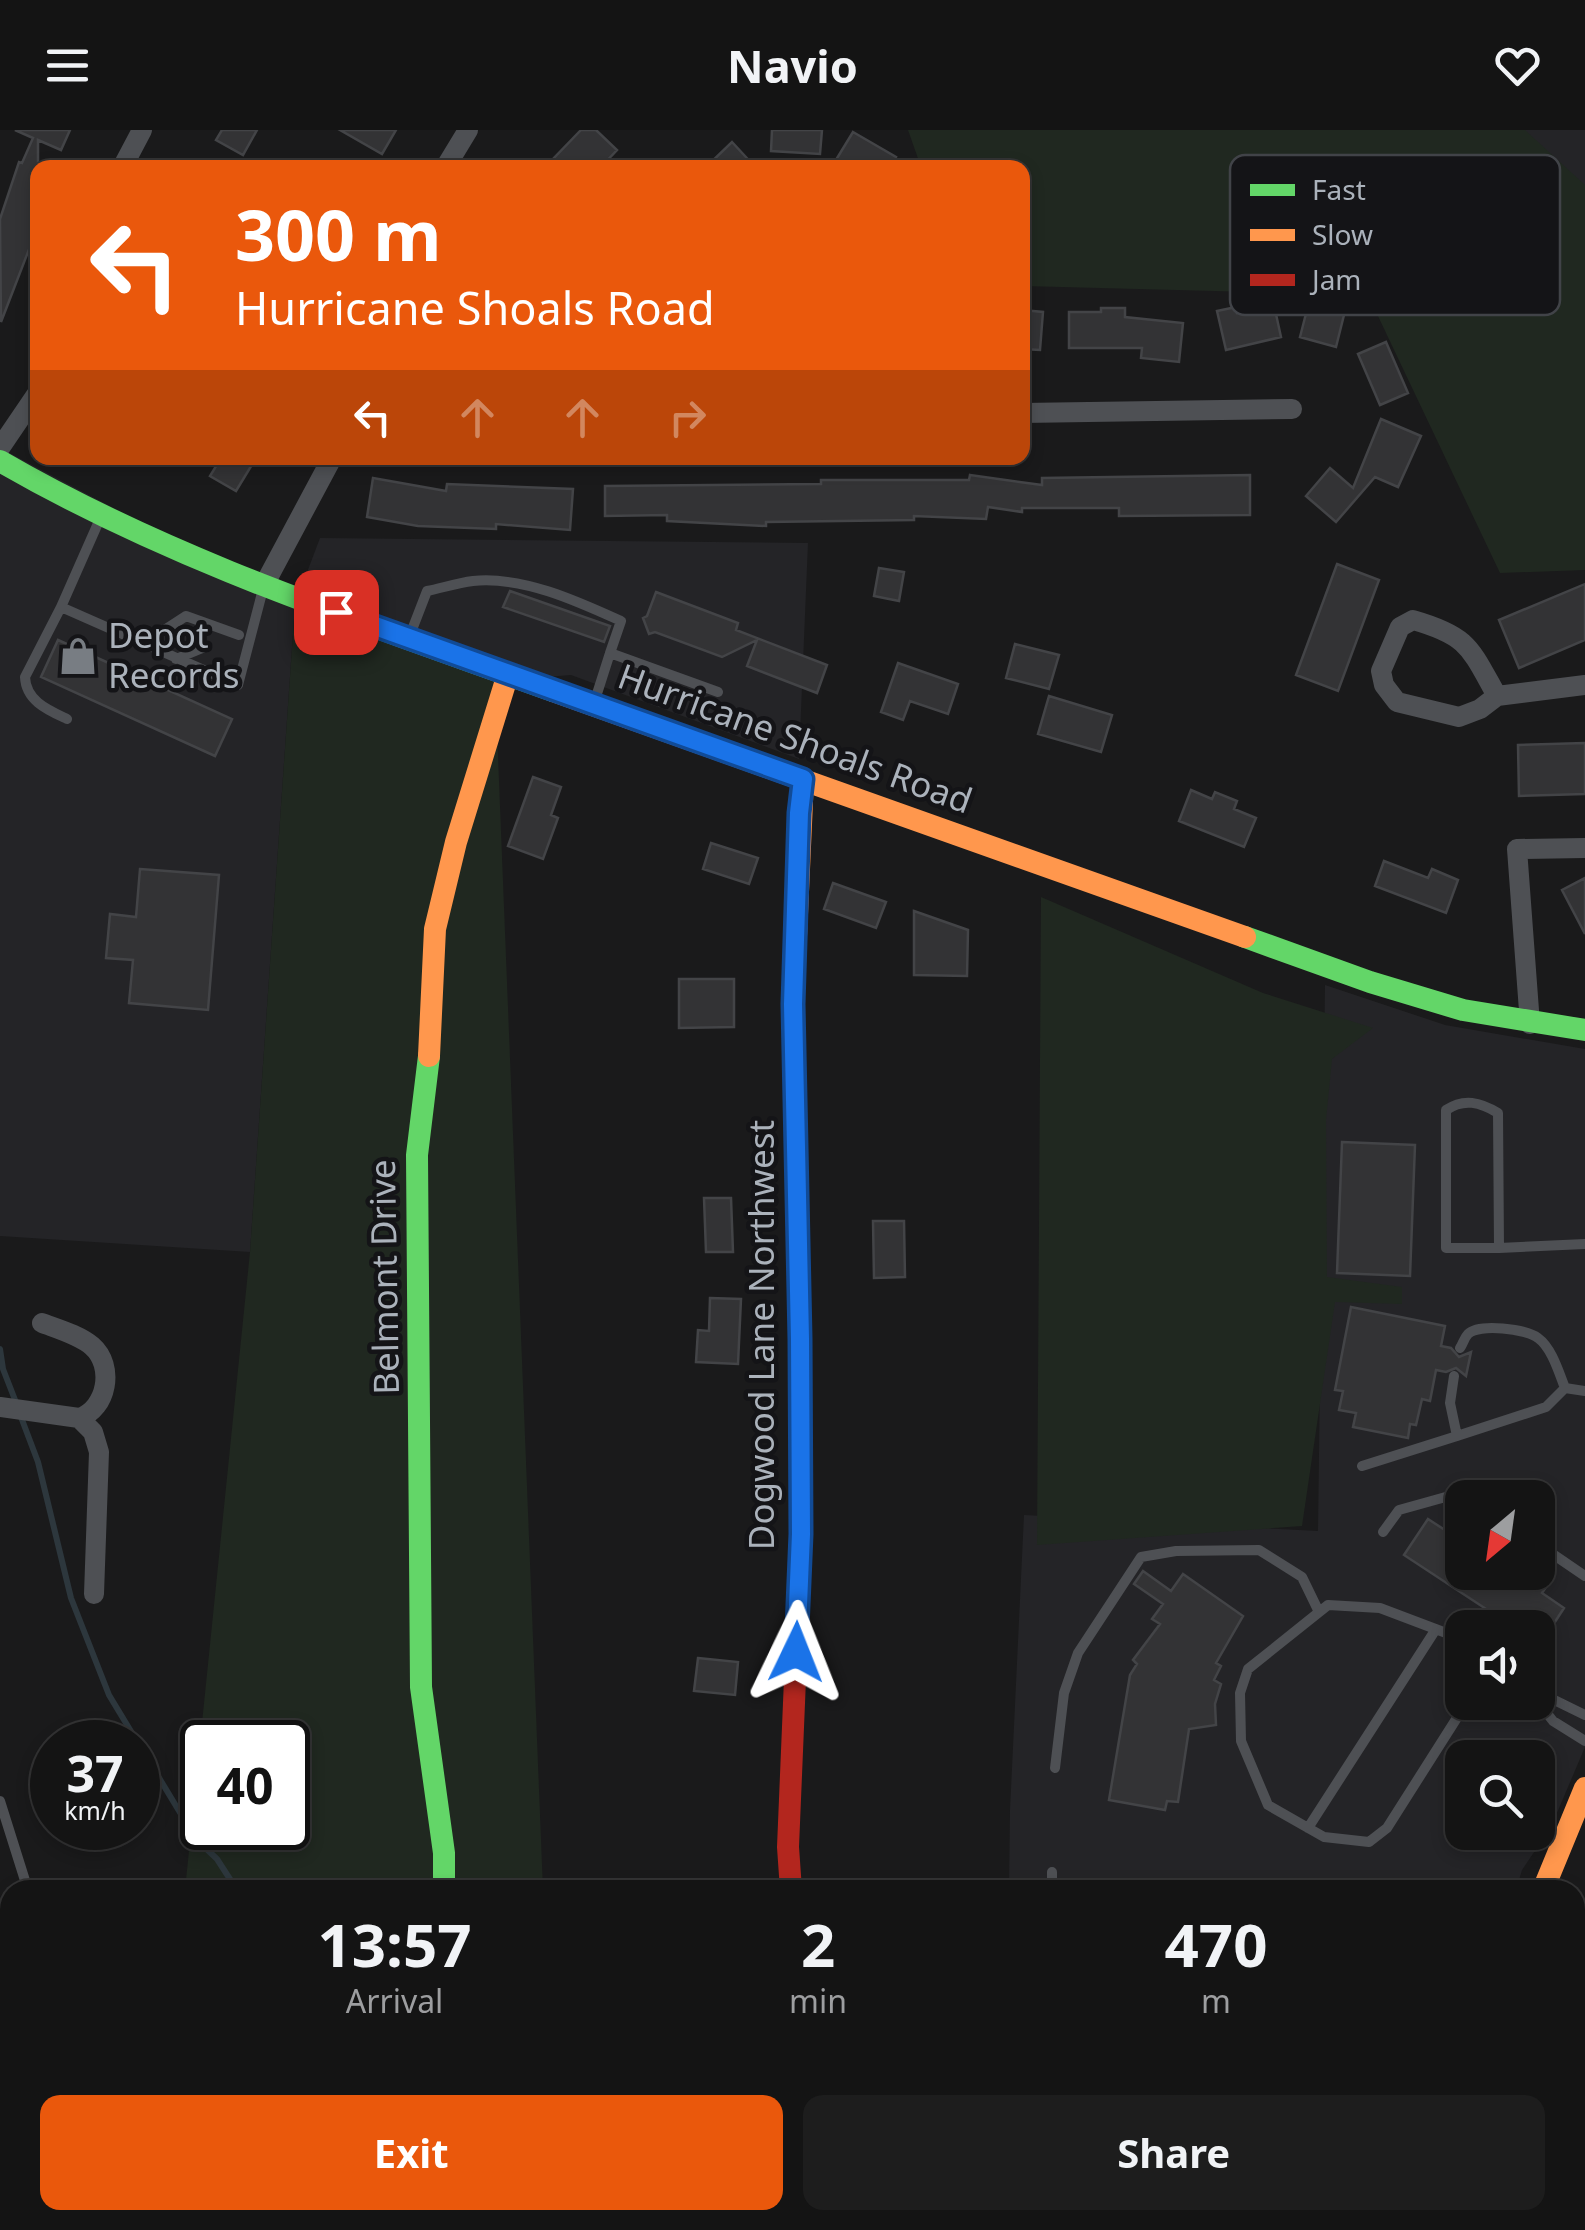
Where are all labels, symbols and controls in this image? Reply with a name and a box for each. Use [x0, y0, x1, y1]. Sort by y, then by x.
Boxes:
text: Navio [727, 35, 858, 96]
icon: menu [40, 38, 95, 93]
icon: heart [1490, 38, 1545, 93]
legend [1230, 155, 1560, 315]
text: Fast [1312, 170, 1366, 208]
text: 300 m [235, 186, 442, 282]
icon: left [70, 200, 200, 330]
text: Slow [1312, 215, 1373, 253]
text: Jam [1309, 260, 1362, 298]
text: Hurricane Shoals Road [235, 277, 715, 338]
icon: left [345, 390, 400, 445]
icon: ahead [450, 390, 505, 445]
icon: ahead [555, 390, 610, 445]
icon: right [660, 390, 715, 445]
pin [294, 570, 379, 655]
icon: arrive [309, 585, 364, 640]
place label: Depot Records [108, 611, 240, 698]
shop icon: Depot Records [57, 635, 99, 677]
street label: Hurricane Shoals Road [612, 652, 979, 823]
street label: Dogwood Lane Northwest [737, 1120, 784, 1550]
street label: Belmont Drive [358, 1159, 409, 1395]
north arrow [1445, 1480, 1555, 1590]
map controls [1445, 1480, 1555, 1850]
position arrow [744, 1600, 848, 1704]
button: sound [1445, 1610, 1555, 1720]
speed limit sign: 40 [180, 1720, 310, 1850]
text: 37 [66, 1739, 124, 1807]
button: search [1445, 1740, 1555, 1850]
text: km/h [64, 1793, 126, 1827]
text: 13:57 [317, 1903, 472, 1985]
text: 2 [801, 1903, 835, 1985]
text: 470 [1165, 1903, 1268, 1985]
text: Arrival [346, 1979, 443, 2022]
text: min [789, 1979, 847, 2022]
text: m [1201, 1979, 1231, 2022]
button: Exit [40, 2095, 783, 2210]
button: Share [803, 2095, 1545, 2210]

